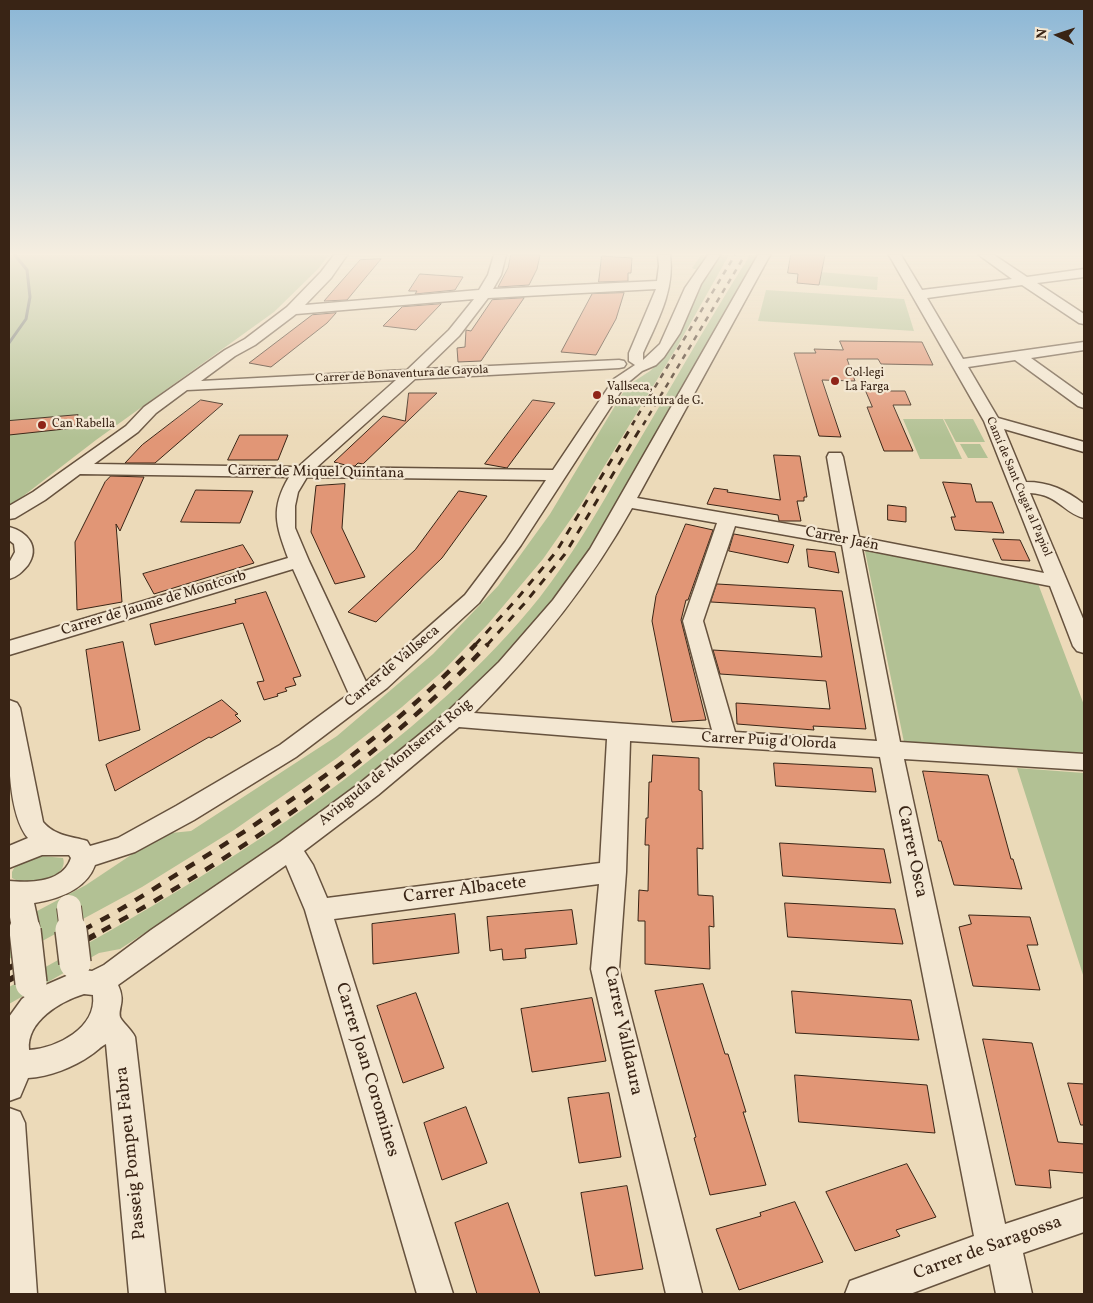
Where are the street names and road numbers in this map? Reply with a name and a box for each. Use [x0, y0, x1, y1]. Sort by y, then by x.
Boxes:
street label: Carrer de Bonaventura de Gayola [315, 363, 489, 387]
street label: Camí de Sant Cugat al Papiol [982, 415, 1054, 559]
street label: Carrer de Miquel Quintana [228, 462, 404, 484]
street label: Carrer Jaén [804, 524, 880, 556]
street label: Carrer de Jaume de Montcorb [59, 567, 249, 641]
street label: Carrer de Vallseca [342, 622, 444, 712]
street label: Avinguda de Montserrat Roig [316, 696, 476, 830]
street label: Carrer Puig d'Olorda [701, 729, 837, 755]
street label: Carrer Osca [891, 804, 931, 900]
street label: Carrer Albacete [402, 873, 528, 909]
street label: Carrer Valldaura [598, 964, 646, 1098]
street label: Carrer Joan Coromines [329, 980, 403, 1160]
street label: Passeig Pompeu Fabra [112, 1065, 152, 1241]
street label: Carrer de Saragossa [911, 1212, 1065, 1286]

